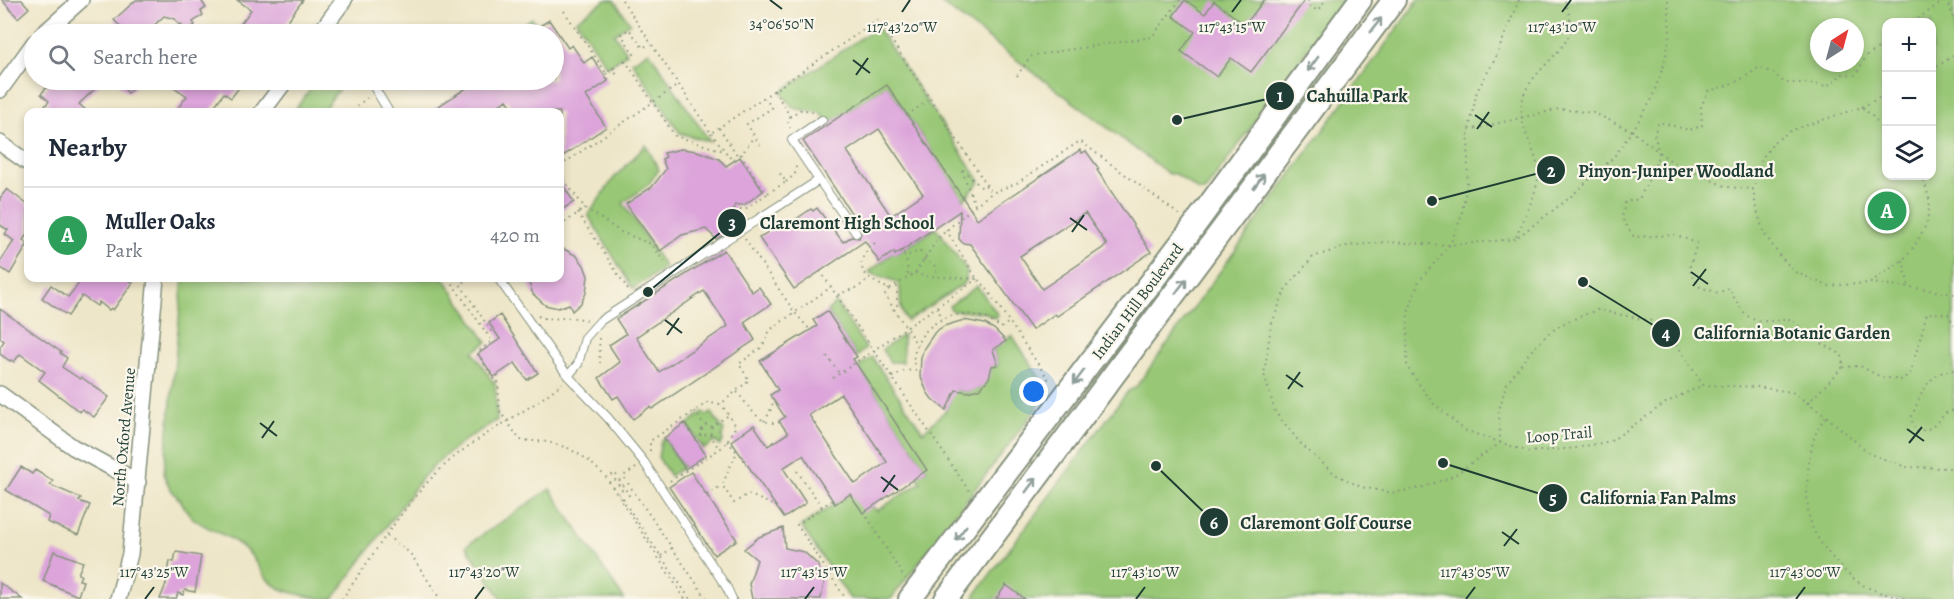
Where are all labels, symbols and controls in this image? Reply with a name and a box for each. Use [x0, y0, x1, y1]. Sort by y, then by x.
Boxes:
text: 34°06'50"N [750, 14, 815, 34]
text: 117°43'20"W [867, 17, 937, 37]
text: 117°43'15"W [1199, 17, 1265, 37]
one-way arrow [1369, 17, 1382, 33]
text: 117°43'10"W [1528, 17, 1596, 37]
north arrow [1810, 18, 1864, 72]
map controls [1882, 18, 1936, 180]
button: + [1882, 18, 1936, 72]
search box [24, 24, 564, 90]
icon: search [45, 41, 78, 74]
text: Search here [93, 42, 198, 72]
one-way arrow [1307, 56, 1319, 72]
button: − [1882, 72, 1936, 126]
callout: Cahuilla Park [1265, 78, 1420, 114]
text: 1 [1277, 84, 1284, 108]
text: Cahuilla Park [1306, 84, 1408, 108]
button: layers [1882, 126, 1936, 180]
text: Nearby [48, 130, 127, 165]
callout: Pinyon-Juniper Woodland [1536, 152, 1786, 188]
text: 2 [1547, 159, 1556, 183]
text: Pinyon-Juniper Woodland [1578, 159, 1774, 183]
one-way arrow [1253, 174, 1265, 190]
pin: A [1868, 188, 1906, 234]
callout: Claremont High School [717, 205, 946, 241]
text: Muller Oaks [105, 207, 216, 237]
text: 3 [728, 211, 736, 235]
text: Claremont High School [760, 211, 935, 235]
text: A [61, 222, 74, 249]
text: 420 m [490, 222, 540, 249]
text: Park [105, 237, 143, 264]
street label: Indian Hill Boulevard [1087, 239, 1189, 364]
one-way arrow [1174, 279, 1187, 295]
callout: California Botanic Garden [1651, 315, 1902, 351]
text: 4 [1662, 321, 1671, 345]
text: California Botanic Garden [1694, 321, 1890, 345]
street label: North Oxford Avenue [107, 367, 141, 507]
one-way arrow [1073, 369, 1085, 385]
your location [1019, 377, 1048, 406]
street label: Loop Trail [1525, 421, 1593, 449]
one-way arrow [1024, 477, 1037, 493]
callout: California Fan Palms [1538, 480, 1748, 516]
text: 5 [1549, 486, 1557, 510]
text: California Fan Palms [1580, 486, 1736, 510]
callout: Claremont Golf Course [1199, 504, 1424, 540]
text: 6 [1210, 511, 1218, 535]
text: Claremont Golf Course [1240, 511, 1412, 535]
one-way arrow [955, 524, 967, 540]
text: 117°43'25"W [120, 562, 188, 582]
text: 117°43'20"W [449, 562, 519, 582]
text: 117°43'15"W [781, 562, 847, 582]
text: 117°43'10"W [1111, 562, 1179, 582]
text: 117°43'05"W [1440, 562, 1510, 582]
text: 117°43'00"W [1769, 562, 1841, 582]

